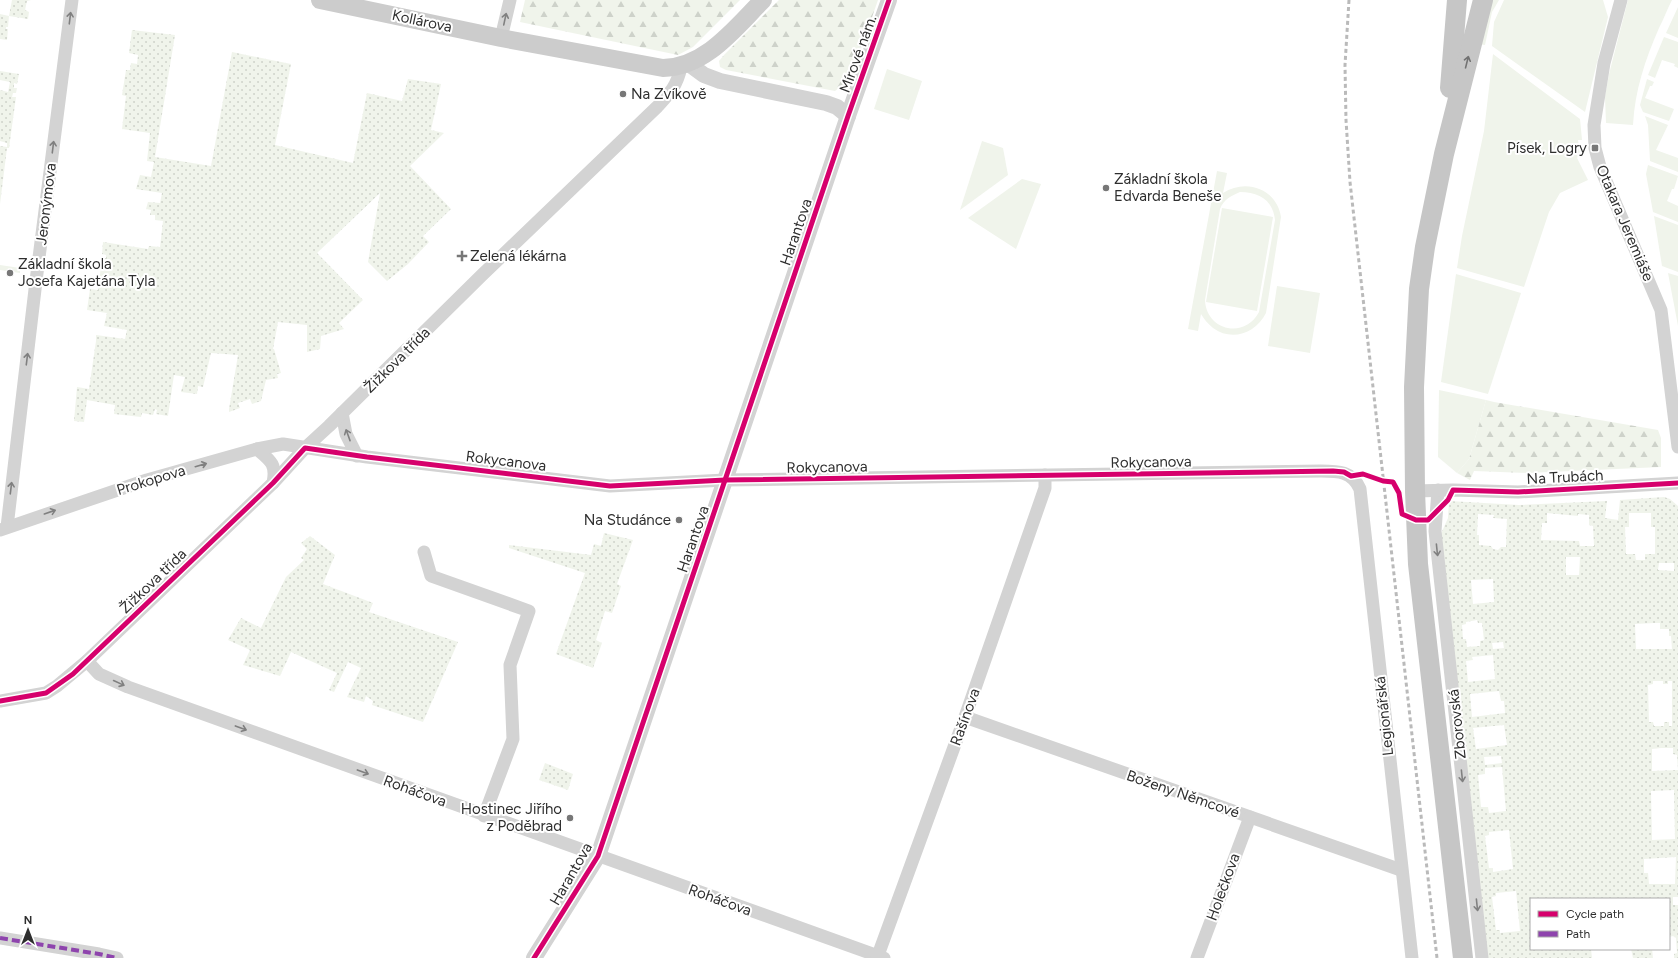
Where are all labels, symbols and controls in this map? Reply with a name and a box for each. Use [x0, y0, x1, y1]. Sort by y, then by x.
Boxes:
street label: Kollárova [390, 6, 454, 36]
one-way arrow [66, 12, 74, 25]
one-way arrow [502, 13, 510, 26]
street label: Mírové nám. [836, 13, 880, 95]
one-way arrow [1464, 55, 1472, 68]
place label: Na Zvíkově [631, 85, 706, 103]
marker: Na Zvíkově [618, 89, 628, 99]
place label: Písek, Logry [1507, 139, 1587, 157]
one-way arrow [50, 141, 57, 154]
marker: Písek, Logry [1590, 143, 1600, 153]
street label: Jeronýmova [32, 162, 60, 246]
street label: Otakara Jeremiáše [1592, 162, 1658, 284]
place label: Základní škola Edvarda Beneše [1114, 170, 1221, 205]
marker: Základní škola Edvarda Beneše [1101, 183, 1111, 193]
street label: Harantova [776, 196, 816, 268]
place label: Zelená lékárna [470, 247, 566, 265]
marker: Zelená lékárna [457, 251, 467, 261]
place label: Základní škola Josefa Kajetána Tyla [18, 255, 155, 290]
marker: Základní škola Josefa Kajetána Tyla [5, 268, 15, 278]
street label: Žižkova třída [360, 323, 434, 397]
one-way arrow [23, 353, 30, 366]
one-way arrow [343, 430, 351, 442]
street label: Rokycanova [465, 447, 547, 475]
street label: Rokycanova [1110, 452, 1192, 472]
street label: Rokycanova [786, 457, 868, 477]
street label: Prokopova [114, 461, 188, 499]
one-way arrow [194, 461, 207, 468]
street label: Na Trubách [1526, 466, 1604, 488]
one-way arrow [7, 482, 15, 495]
street label: Harantova [673, 503, 713, 575]
one-way arrow [44, 508, 56, 516]
place label: Na Studánce [584, 511, 671, 529]
marker: Na Studánce [674, 515, 684, 525]
one-way arrow [1433, 543, 1441, 556]
street label: Žižkova třída [116, 545, 190, 617]
street label: Legionářská [1371, 675, 1397, 757]
one-way arrow [112, 680, 124, 687]
street label: Rašínova [946, 686, 984, 748]
street label: Zborovská [1444, 688, 1470, 760]
one-way arrow [234, 724, 246, 732]
street label: Boženy Němcové [1124, 766, 1242, 822]
one-way arrow [356, 769, 369, 776]
one-way arrow [1459, 769, 1466, 782]
street label: Roháčova [381, 771, 449, 811]
place label: Hostinec Jiřího z Poděbrad [461, 800, 562, 835]
marker: Hostinec Jiřího z Poděbrad [565, 813, 575, 823]
street label: Harantova [546, 839, 596, 909]
street label: Holečkova [1202, 851, 1244, 923]
street label: Roháčova [686, 880, 754, 920]
one-way arrow [1473, 898, 1480, 911]
legend [1530, 898, 1670, 950]
text: Cycle path [1566, 907, 1624, 921]
north arrow [8, 910, 48, 950]
text: N [24, 914, 32, 927]
text: Path [1566, 927, 1590, 941]

